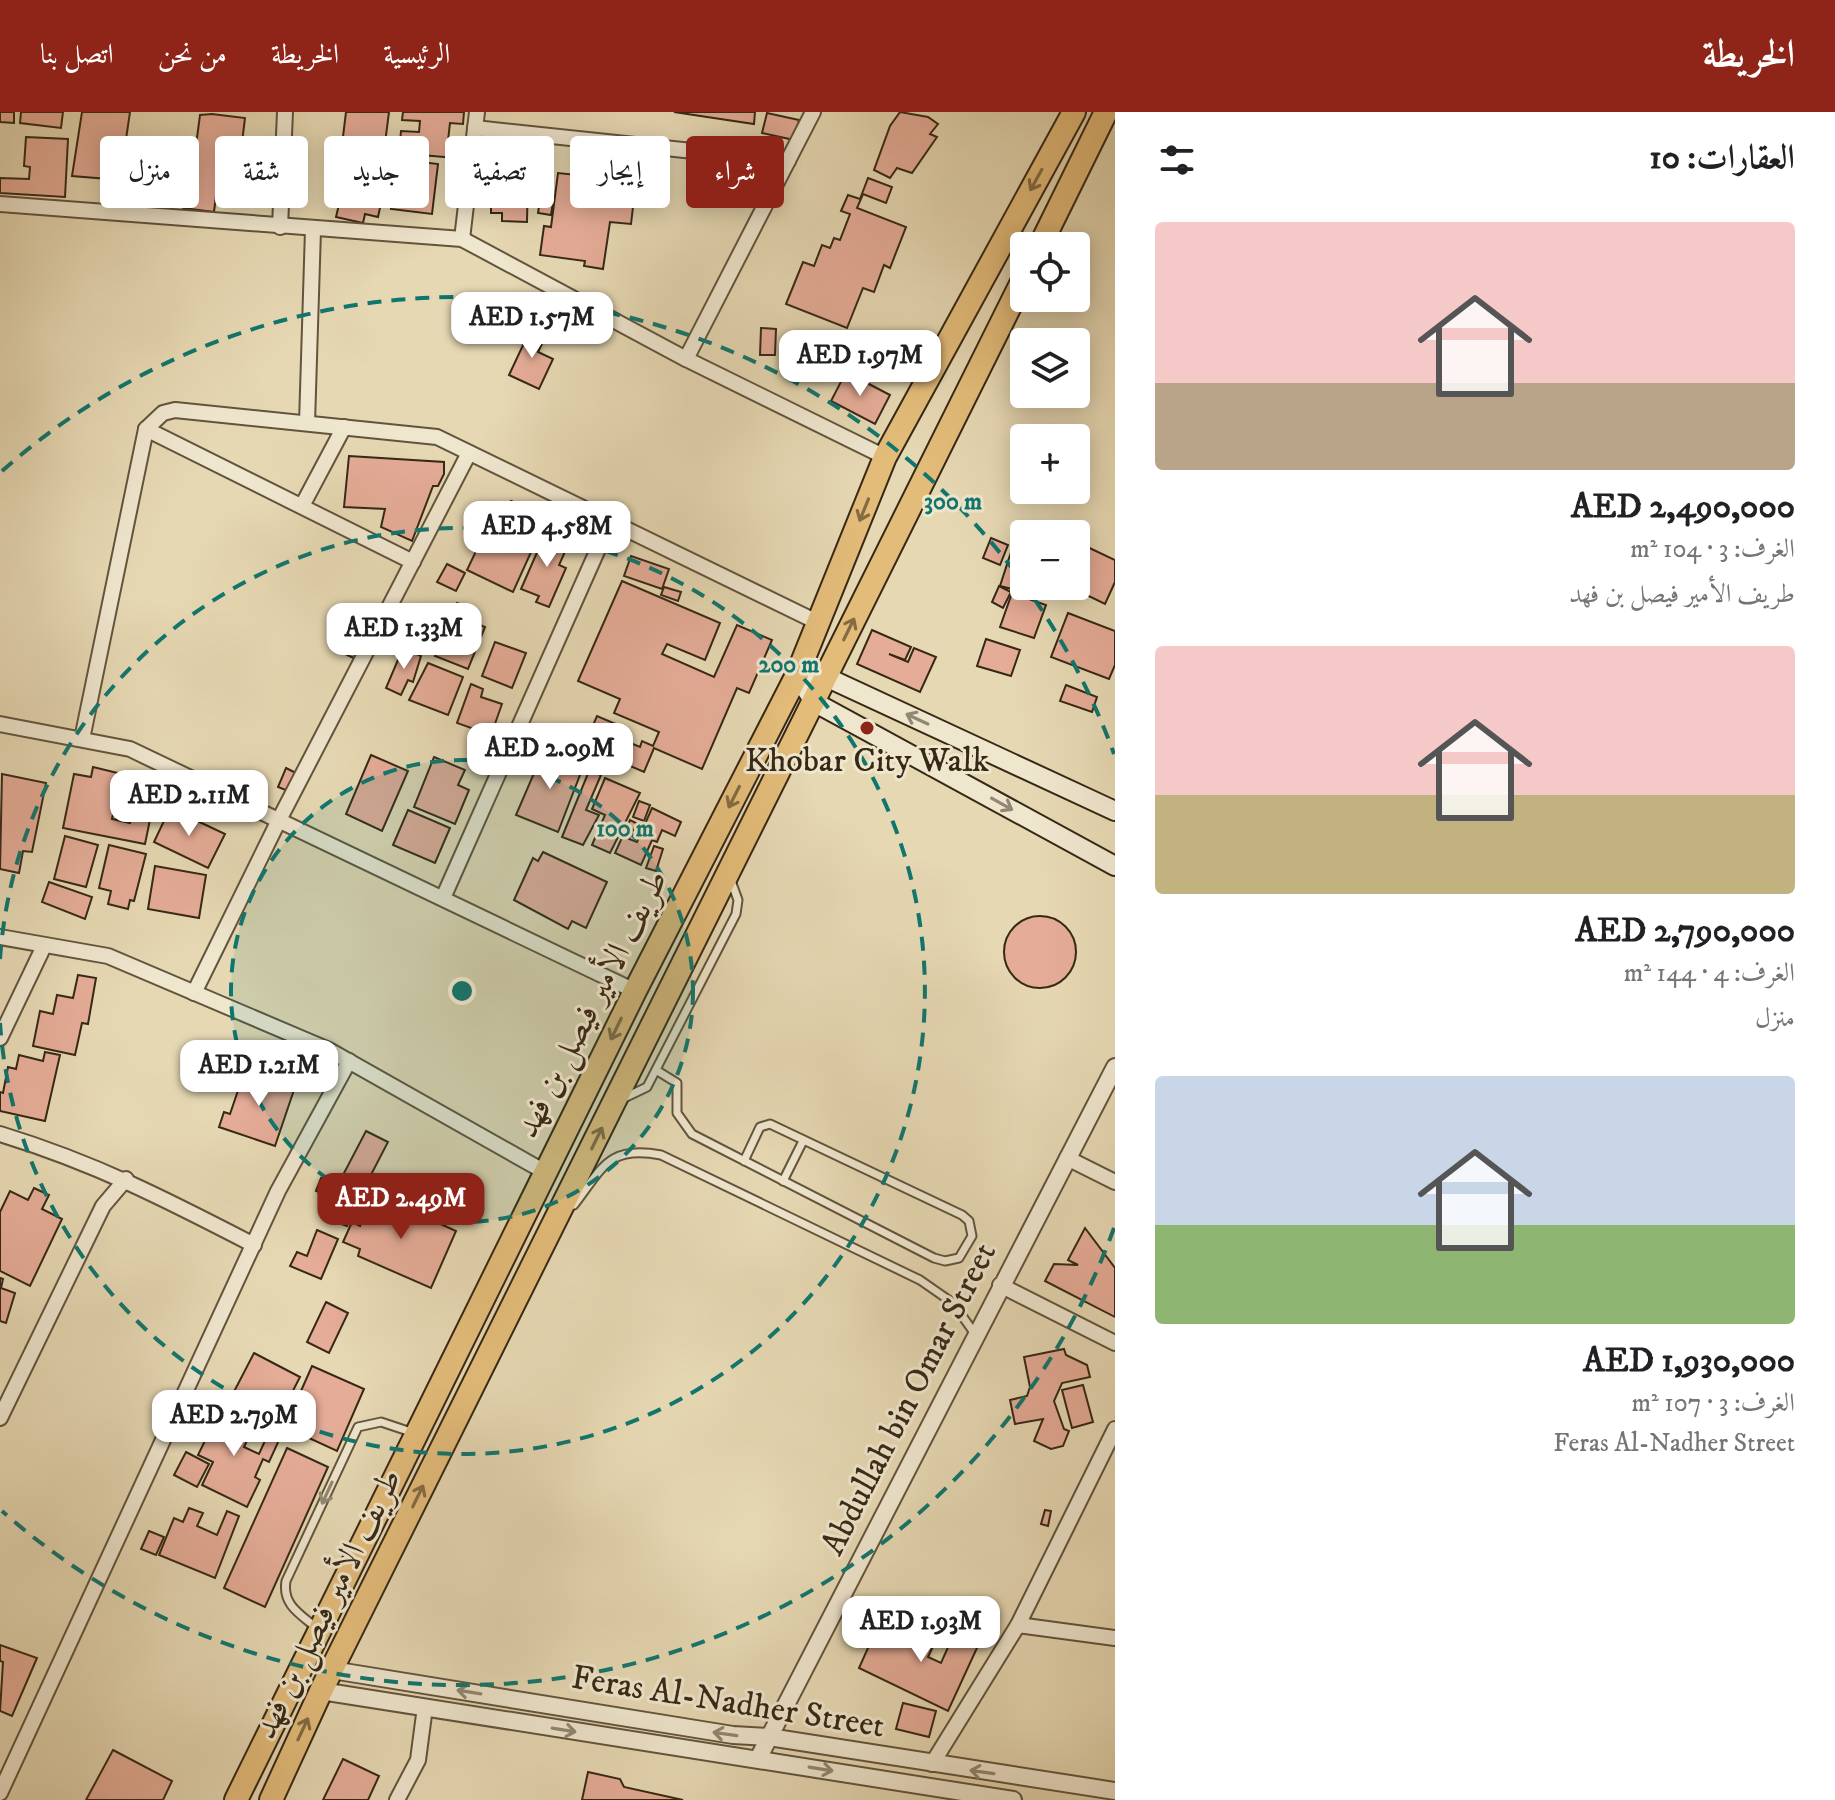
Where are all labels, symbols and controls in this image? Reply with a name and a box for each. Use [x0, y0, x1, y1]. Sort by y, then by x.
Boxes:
text: الخريطة [1703, 31, 1795, 79]
text: اتصل بنا [40, 37, 114, 72]
text: من نحن [158, 37, 227, 72]
text: الخريطة [271, 37, 339, 72]
text: الرئيسية [383, 37, 450, 72]
chip: منزل [100, 136, 199, 208]
chip: شقة [215, 136, 308, 208]
chip: جديد [324, 136, 429, 208]
chip: تصفية [445, 136, 554, 208]
chip: إيجار [570, 136, 670, 208]
chip: شراء [686, 136, 784, 208]
text: العقارات: 10 [1649, 137, 1795, 179]
icon: filters [1155, 138, 1199, 182]
one-way arrow [1028, 168, 1044, 192]
map controls [1010, 232, 1090, 600]
button: locate [1010, 232, 1090, 312]
icon: home [1403, 274, 1547, 418]
pin: AED 1.57M [440, 292, 624, 360]
text: AED 1.57M [469, 301, 595, 334]
button: layers [1010, 328, 1090, 408]
pin: AED 1.97M [768, 330, 952, 398]
text: AED 1.97M [797, 339, 923, 372]
button: + [1010, 424, 1090, 504]
text: AED 2,490,000 [1571, 486, 1795, 528]
text: 300 m [924, 487, 982, 517]
one-way arrow [856, 497, 871, 522]
pin: AED 4.58M [455, 501, 639, 569]
text: AED 4.58M [482, 510, 612, 543]
button: − [1010, 520, 1090, 600]
text: الغرف: 3 · 104 m² [1630, 533, 1795, 566]
text: طريف الأمير فيصل بن فهد [1569, 578, 1795, 611]
pin: AED 1.33M [312, 603, 496, 671]
text: AED 1.33M [345, 612, 463, 645]
one-way arrow [842, 618, 858, 642]
text: 200 m [759, 650, 819, 680]
icon: home [1403, 698, 1547, 842]
one-way arrow [905, 711, 929, 726]
marker: Khobar City Walk [858, 719, 876, 737]
pin: AED 2.09M [458, 723, 642, 791]
text: AED 2.09M [485, 732, 615, 765]
place label: Khobar City Walk [745, 740, 989, 782]
pin: AED 2.11M [97, 770, 281, 838]
text: AED 2.11M [128, 779, 250, 812]
one-way arrow [726, 785, 741, 809]
one-way arrow [990, 797, 1013, 813]
text: 100 m [596, 814, 654, 844]
street label: طريف الأمير فيصل بن فهد [503, 861, 679, 1146]
text: AED 2,790,000 [1575, 910, 1795, 952]
text: الغرف: 4 · 144 m² [1624, 957, 1795, 990]
centre of rings [448, 977, 476, 1005]
text: منزل [1755, 1002, 1795, 1035]
one-way arrow [608, 1017, 623, 1041]
pin: AED 1.21M [167, 1040, 351, 1108]
text: AED 1.21M [198, 1049, 320, 1082]
one-way arrow [590, 1126, 605, 1150]
icon: home [1403, 1128, 1547, 1272]
pin: AED 2.49M [309, 1173, 493, 1241]
text: AED 2.49M [335, 1182, 467, 1215]
street label: Abdullah bin Omar Street [812, 1236, 1006, 1562]
text: AED 1,930,000 [1583, 1340, 1795, 1382]
text: الغرف: 3 · 107 m² [1631, 1387, 1795, 1420]
pin: AED 2.79M [142, 1390, 326, 1458]
text: AED 2.79M [170, 1399, 298, 1432]
text: Feras Al-Nadher Street [1553, 1427, 1795, 1460]
street label: طريف الأمير فيصل بن فهد [241, 1460, 413, 1746]
one-way arrow [319, 1481, 334, 1505]
one-way arrow [411, 1485, 427, 1509]
pin: AED 1.93M [829, 1596, 1013, 1664]
text: AED 1.93M [860, 1605, 982, 1638]
street label: Feras Al-Nadher Street [569, 1657, 888, 1747]
one-way arrow [457, 1684, 482, 1699]
one-way arrow [297, 1718, 312, 1742]
one-way arrow [551, 1723, 576, 1738]
one-way arrow [713, 1726, 739, 1741]
one-way arrow [808, 1763, 833, 1778]
one-way arrow [970, 1764, 996, 1779]

